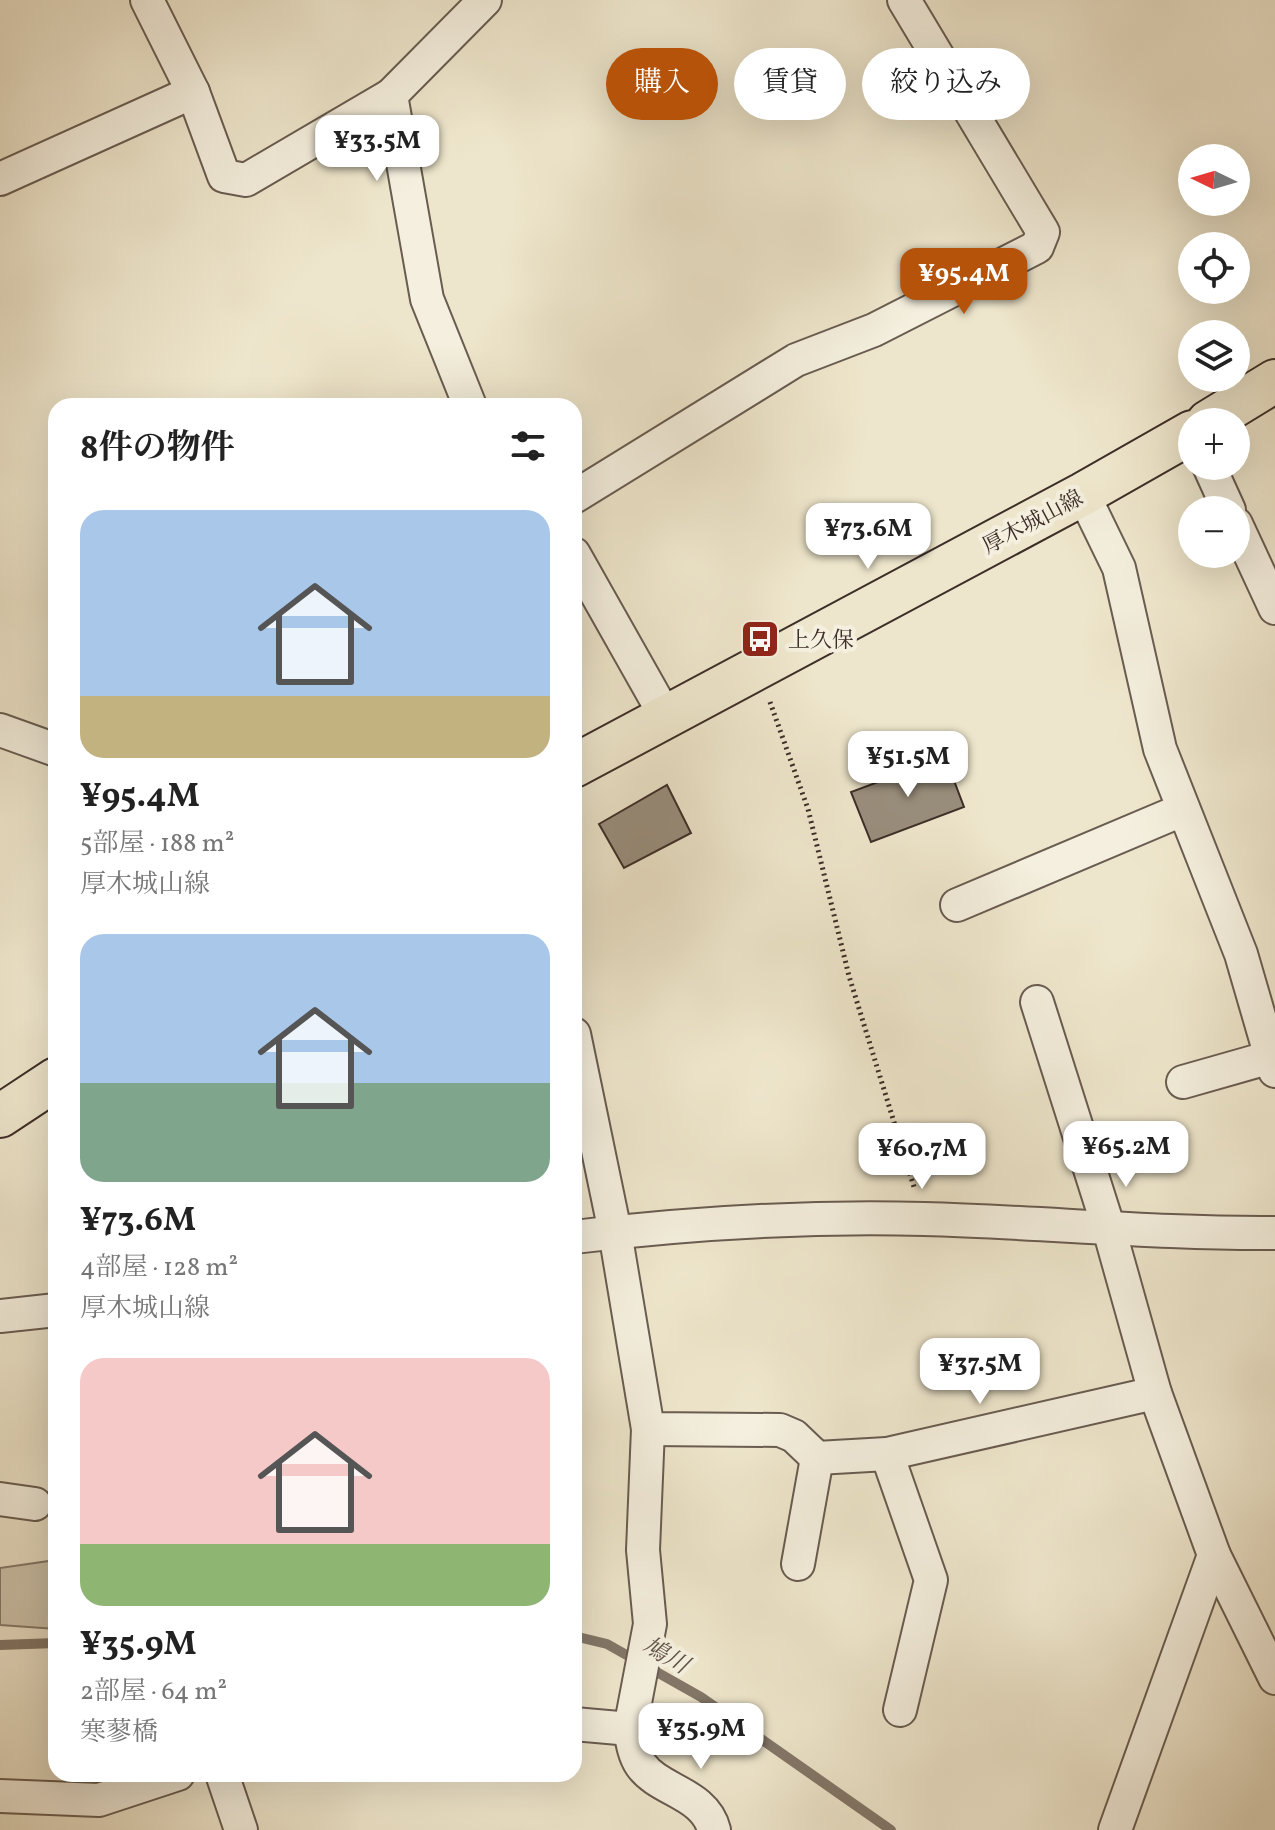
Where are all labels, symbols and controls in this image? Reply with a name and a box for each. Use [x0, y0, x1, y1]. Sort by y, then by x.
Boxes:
chip: 購入 [606, 48, 718, 120]
chip: 賃貸 [734, 48, 846, 120]
chip: 絞り込み [862, 48, 1030, 120]
pin: ¥33.5M [312, 115, 442, 183]
text: ¥33.5M [333, 123, 421, 159]
north arrow [1178, 144, 1250, 216]
map controls [1178, 144, 1250, 568]
button: locate [1178, 232, 1250, 304]
pin: ¥95.4M [899, 248, 1029, 316]
text: ¥95.4M [918, 256, 1010, 292]
button: layers [1178, 320, 1250, 392]
button: + [1178, 408, 1250, 480]
icon: filters [506, 424, 550, 468]
text: 8件の物件 [80, 426, 235, 473]
street label: 厚木城山線 [977, 484, 1089, 563]
button: − [1178, 496, 1250, 568]
pin: ¥73.6M [803, 503, 933, 571]
text: ¥73.6M [824, 511, 912, 547]
icon: home [243, 562, 387, 706]
bus stop icon: 上久保 [739, 618, 781, 660]
place label: 上久保 [788, 626, 854, 657]
pin: ¥51.5M [843, 731, 973, 799]
text: ¥51.5M [866, 739, 950, 775]
text: ¥95.4M [80, 774, 200, 821]
text: 5部屋 · 188 m² [80, 826, 234, 862]
text: 厚木城山線 [80, 867, 210, 903]
icon: home [243, 986, 387, 1130]
pin: ¥65.2M [1061, 1121, 1191, 1189]
pin: ¥60.7M [857, 1123, 987, 1191]
text: ¥65.2M [1081, 1129, 1171, 1165]
text: ¥60.7M [877, 1131, 967, 1167]
text: ¥73.6M [80, 1198, 196, 1245]
text: 4部屋 · 128 m² [80, 1250, 238, 1286]
text: 厚木城山線 [80, 1291, 210, 1327]
pin: ¥37.5M [915, 1338, 1045, 1406]
text: ¥37.5M [938, 1346, 1022, 1382]
icon: home [243, 1410, 387, 1554]
text: ¥35.9M [80, 1622, 196, 1669]
water label: 鳩川 [636, 1630, 697, 1685]
text: 2部屋 · 64 m² [80, 1674, 227, 1710]
pin: ¥35.9M [636, 1703, 766, 1771]
text: ¥35.9M [656, 1711, 746, 1747]
text: 寒蓼橋 [80, 1715, 158, 1751]

